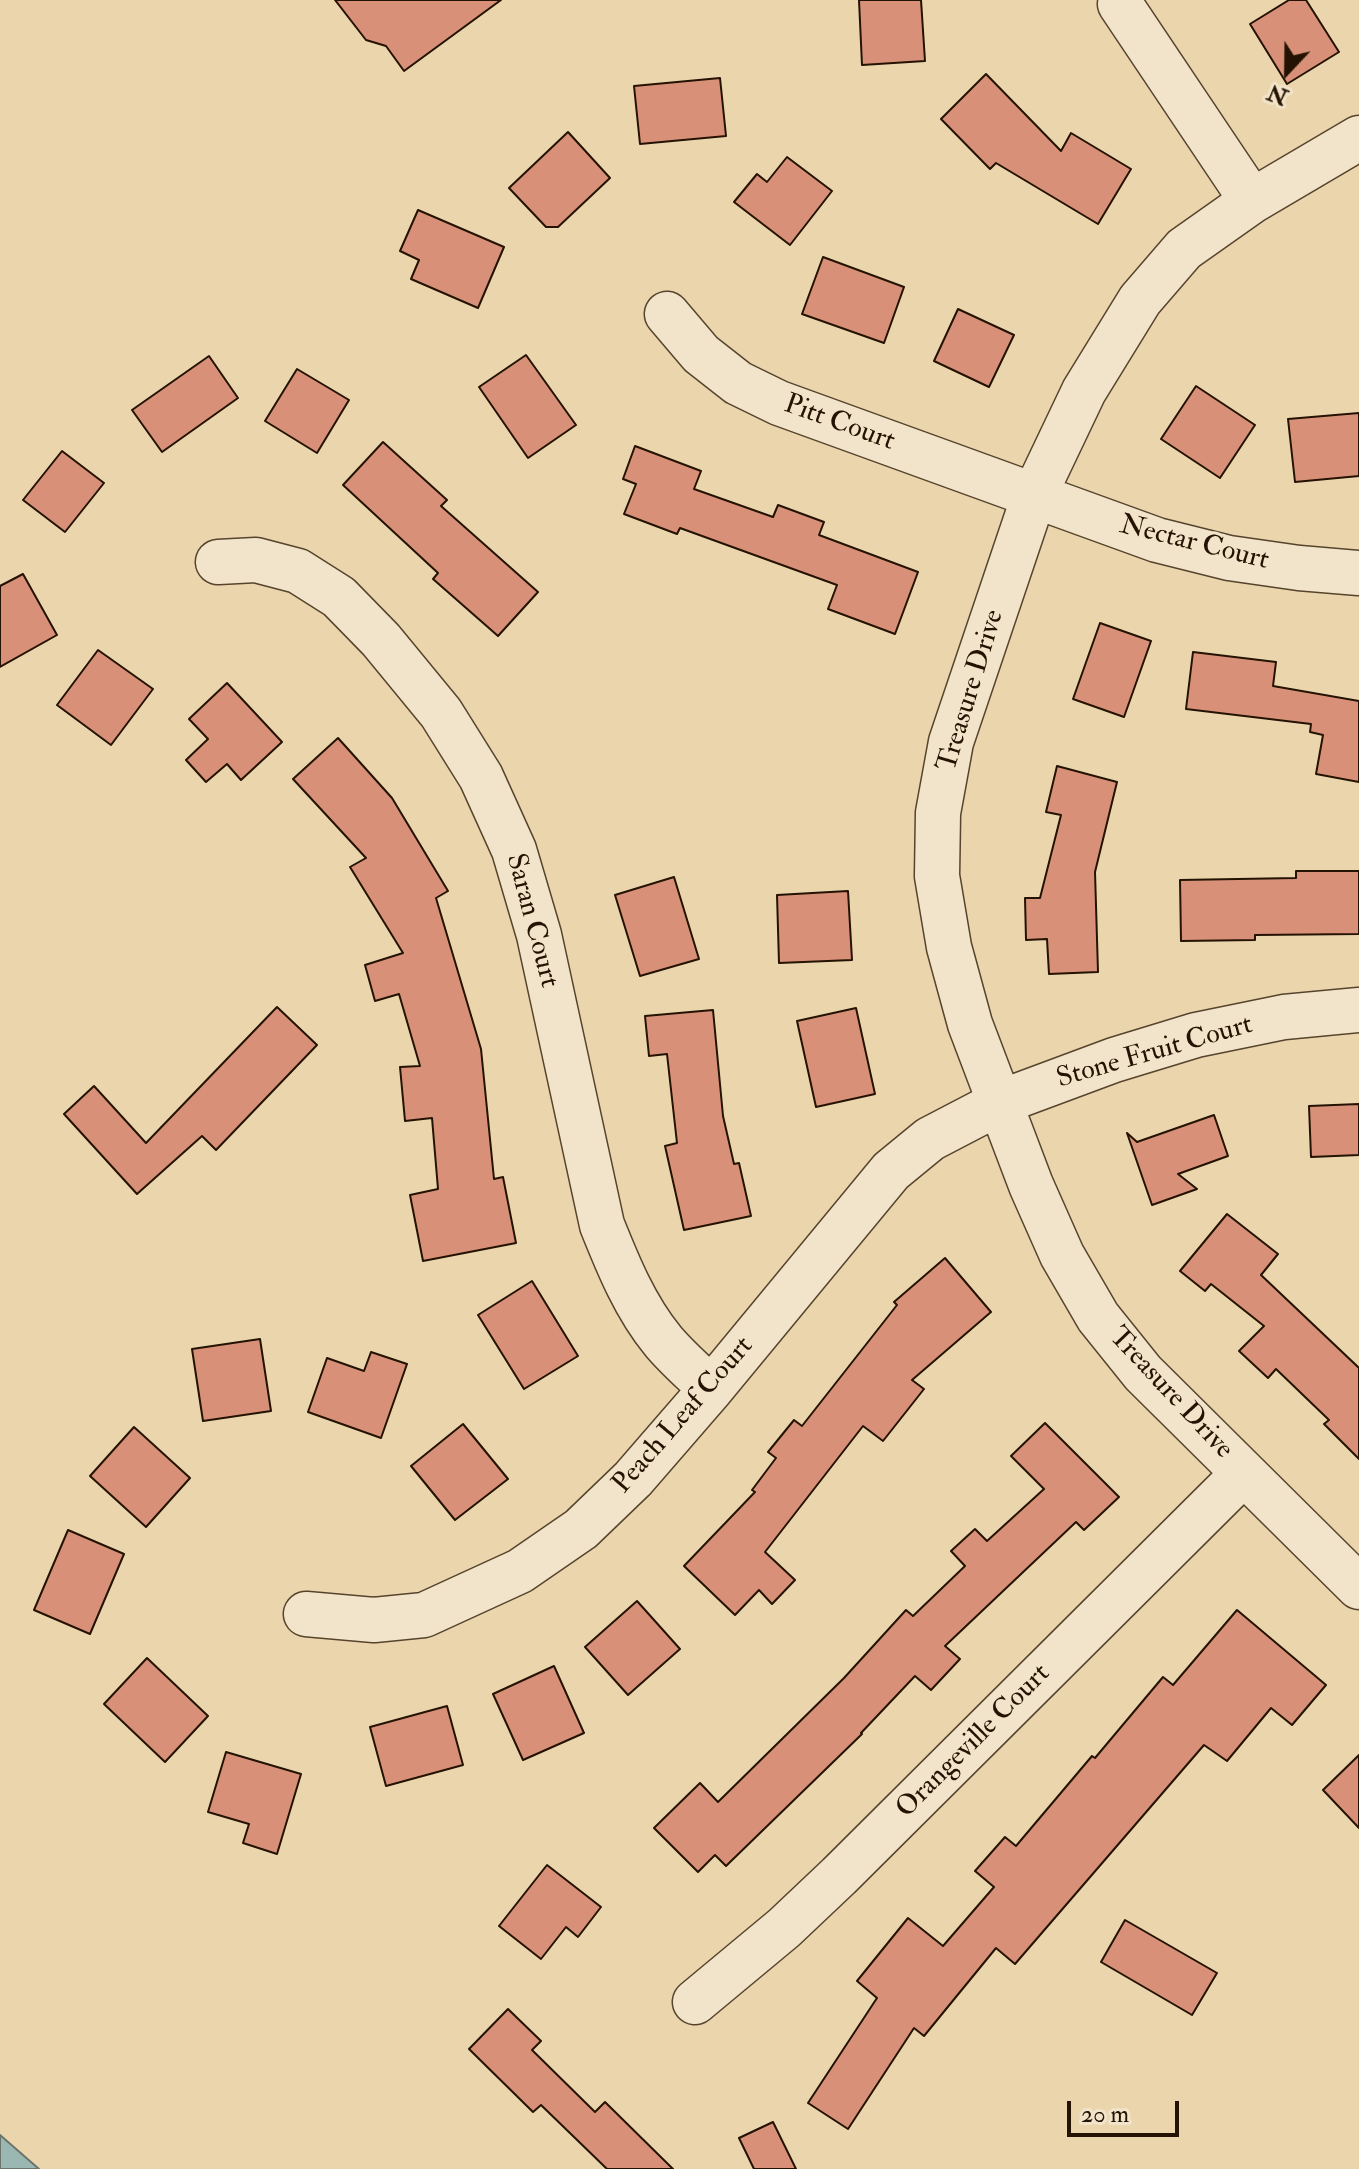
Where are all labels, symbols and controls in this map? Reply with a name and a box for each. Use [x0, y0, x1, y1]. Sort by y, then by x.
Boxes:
north arrow [1247, 32, 1327, 112]
text: N [1264, 78, 1292, 111]
street label: Pitt Court [779, 388, 899, 460]
street label: Nectar Court [1116, 509, 1272, 579]
street label: Treasure Drive [931, 606, 1013, 776]
street label: Saran Court [497, 850, 565, 992]
street label: Stone Fruit Court [1053, 1009, 1257, 1097]
street label: Treasure Drive [1101, 1321, 1239, 1467]
street label: Peach Leaf Court [607, 1331, 761, 1501]
street label: Orangeville Court [890, 1658, 1058, 1826]
scale bar [1071, 2085, 1183, 2135]
text: 20 m [1081, 2099, 1129, 2130]

